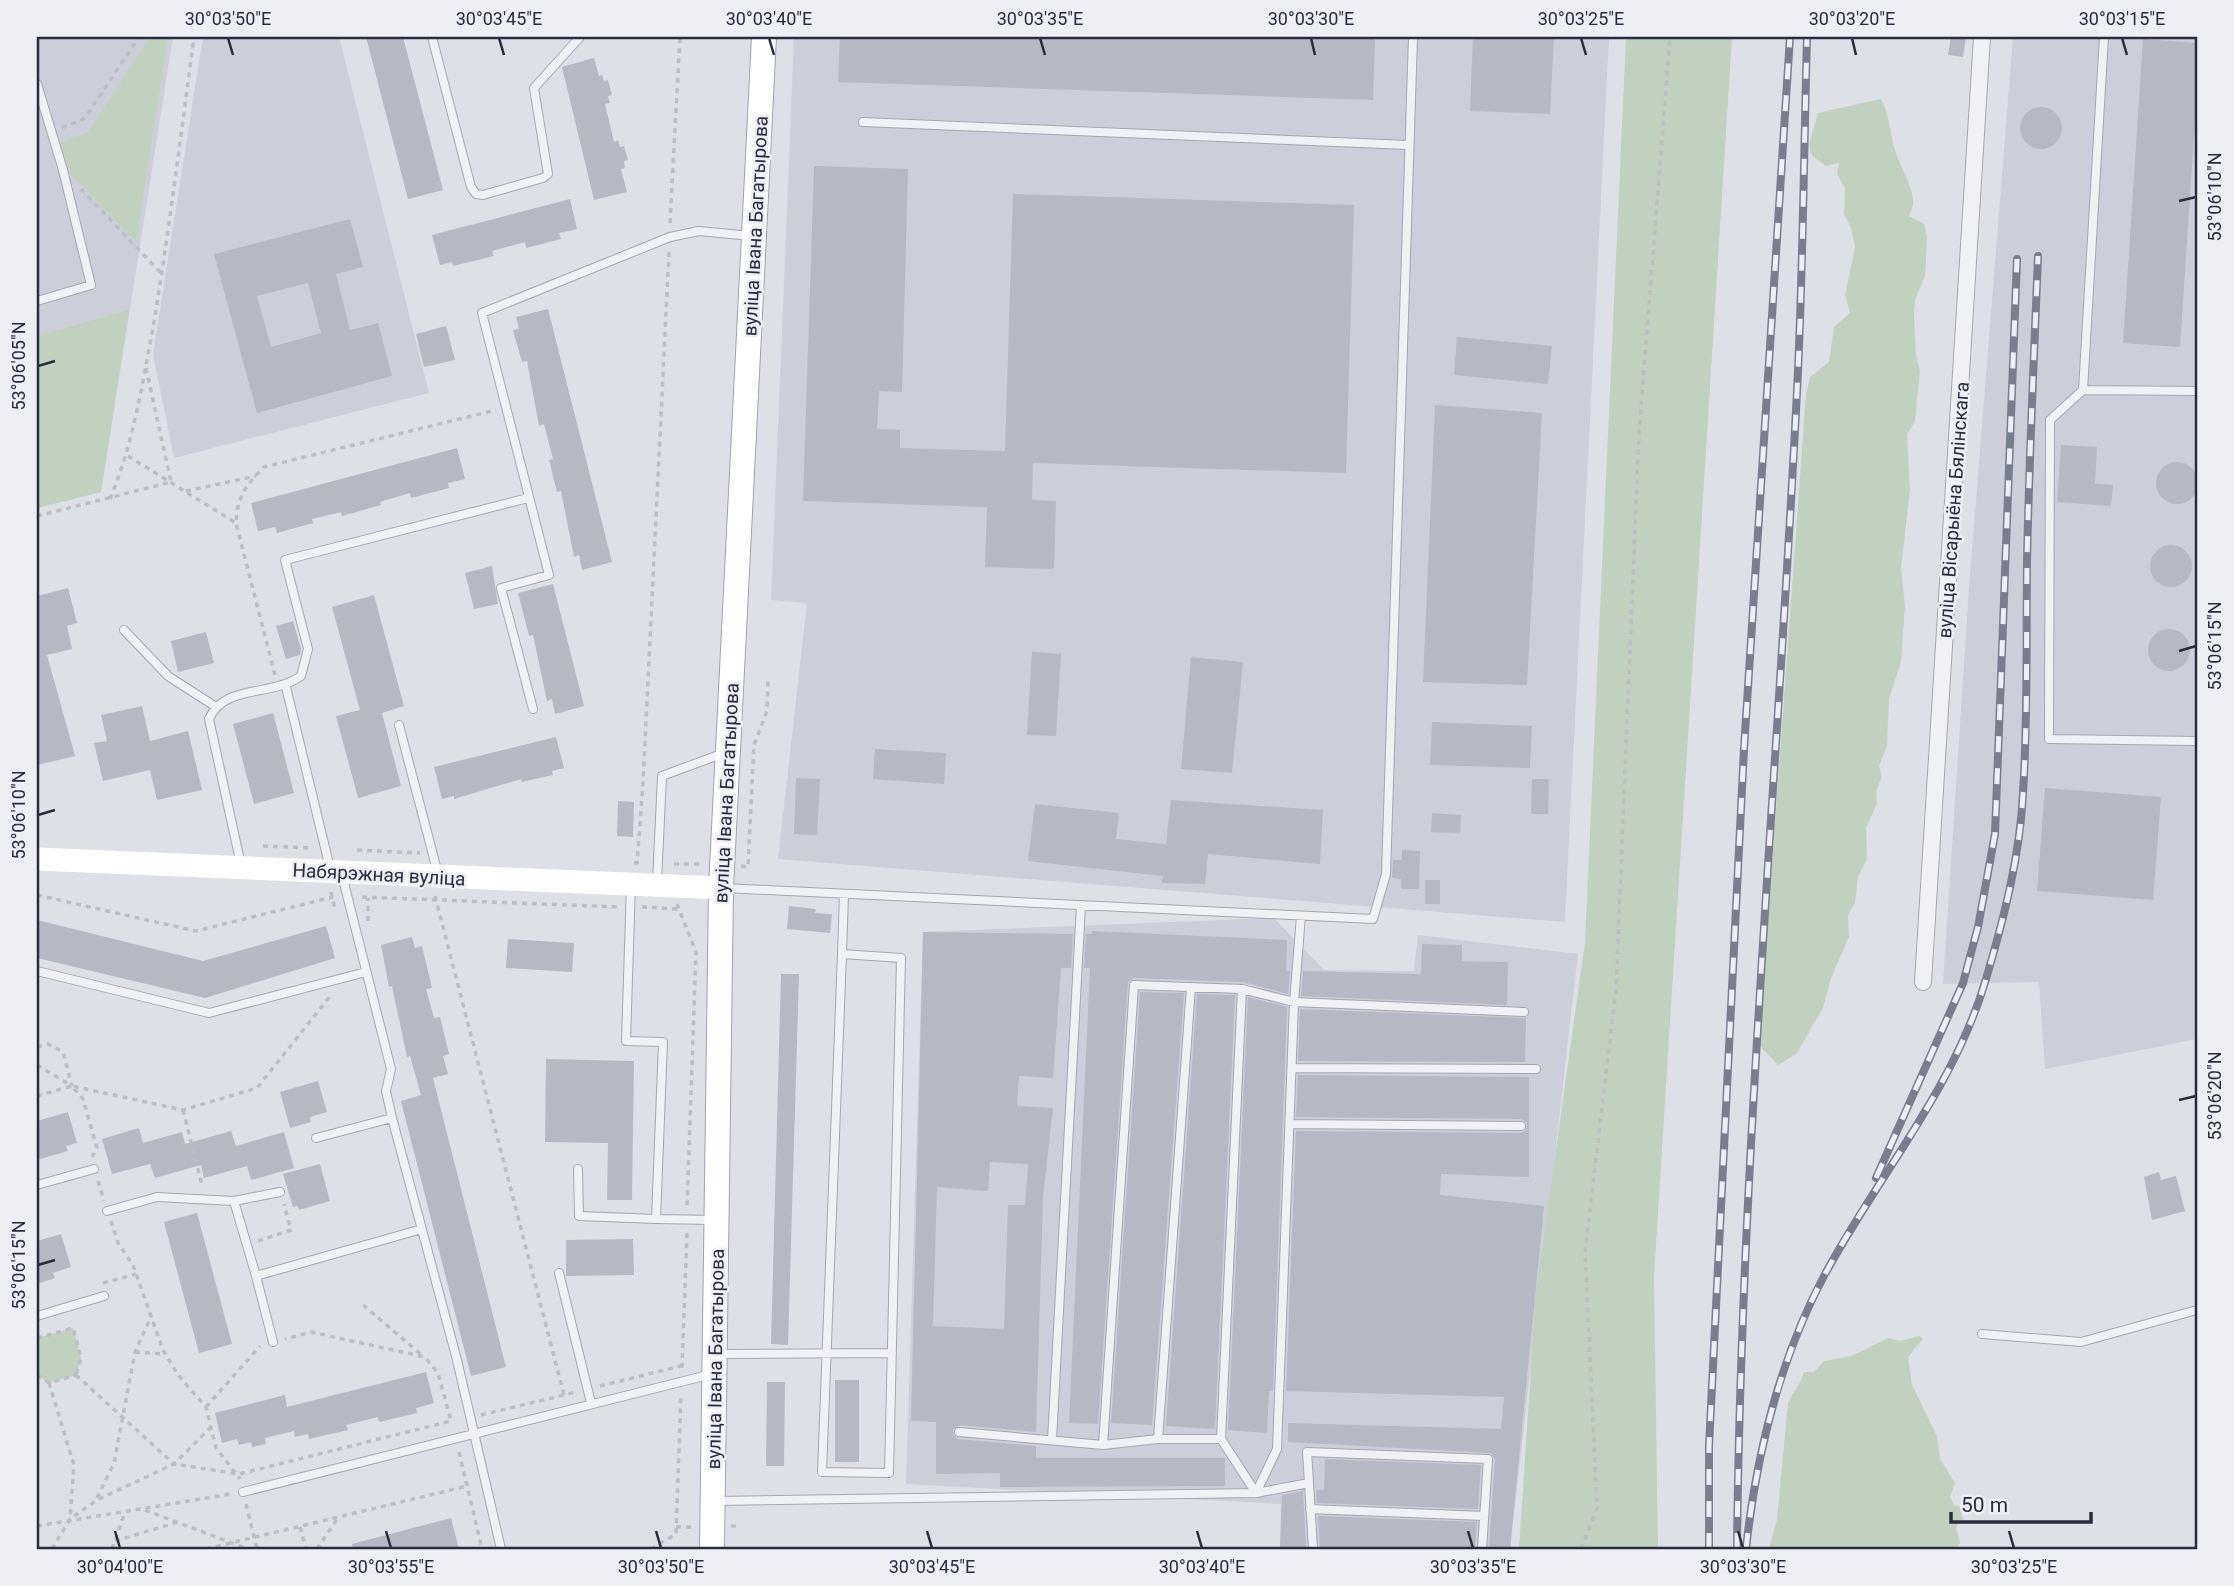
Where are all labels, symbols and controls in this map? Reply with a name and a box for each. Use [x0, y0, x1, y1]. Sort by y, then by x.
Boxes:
text: 30°03'50"E [185, 8, 271, 29]
text: 30°03'45"E [456, 8, 542, 29]
text: 30°03'40"E [726, 8, 812, 29]
text: 30°03'35"E [997, 8, 1083, 29]
text: 30°03'30"E [1268, 8, 1354, 29]
text: 30°03'25"E [1538, 8, 1624, 29]
text: 30°03'20"E [1809, 8, 1895, 29]
text: 30°03'15"E [2079, 8, 2165, 29]
street label: вуліца Івана Багатырова [738, 115, 773, 337]
text: 53°06'10"N [2204, 152, 2225, 242]
text: 53°06'05"N [8, 321, 29, 411]
street label: вуліца Вісарыёна Бялінскага [1933, 381, 1974, 639]
text: 53°06'15"N [2204, 601, 2225, 691]
street label: вуліца Івана Багатырова [709, 682, 744, 904]
text: 53°06'10"N [8, 770, 29, 860]
street label: Набярэжная вуліца [292, 858, 466, 891]
text: 53°06'20"N [2204, 1051, 2225, 1141]
text: 53°06'15"N [8, 1220, 29, 1310]
street label: вуліца Івана Багатырова [702, 1248, 729, 1470]
scale bar [1951, 1481, 2090, 1525]
text: 50 m [1961, 1493, 2008, 1517]
text: 30°04'00"E [77, 1556, 163, 1577]
text: 30°03'55"E [348, 1556, 434, 1577]
text: 30°03'50"E [618, 1556, 704, 1577]
text: 30°03'45"E [889, 1556, 975, 1577]
text: 30°03'40"E [1159, 1556, 1245, 1577]
text: 30°03'35"E [1430, 1556, 1516, 1577]
text: 30°03'30"E [1700, 1556, 1786, 1577]
text: 30°03'25"E [1971, 1556, 2057, 1577]

